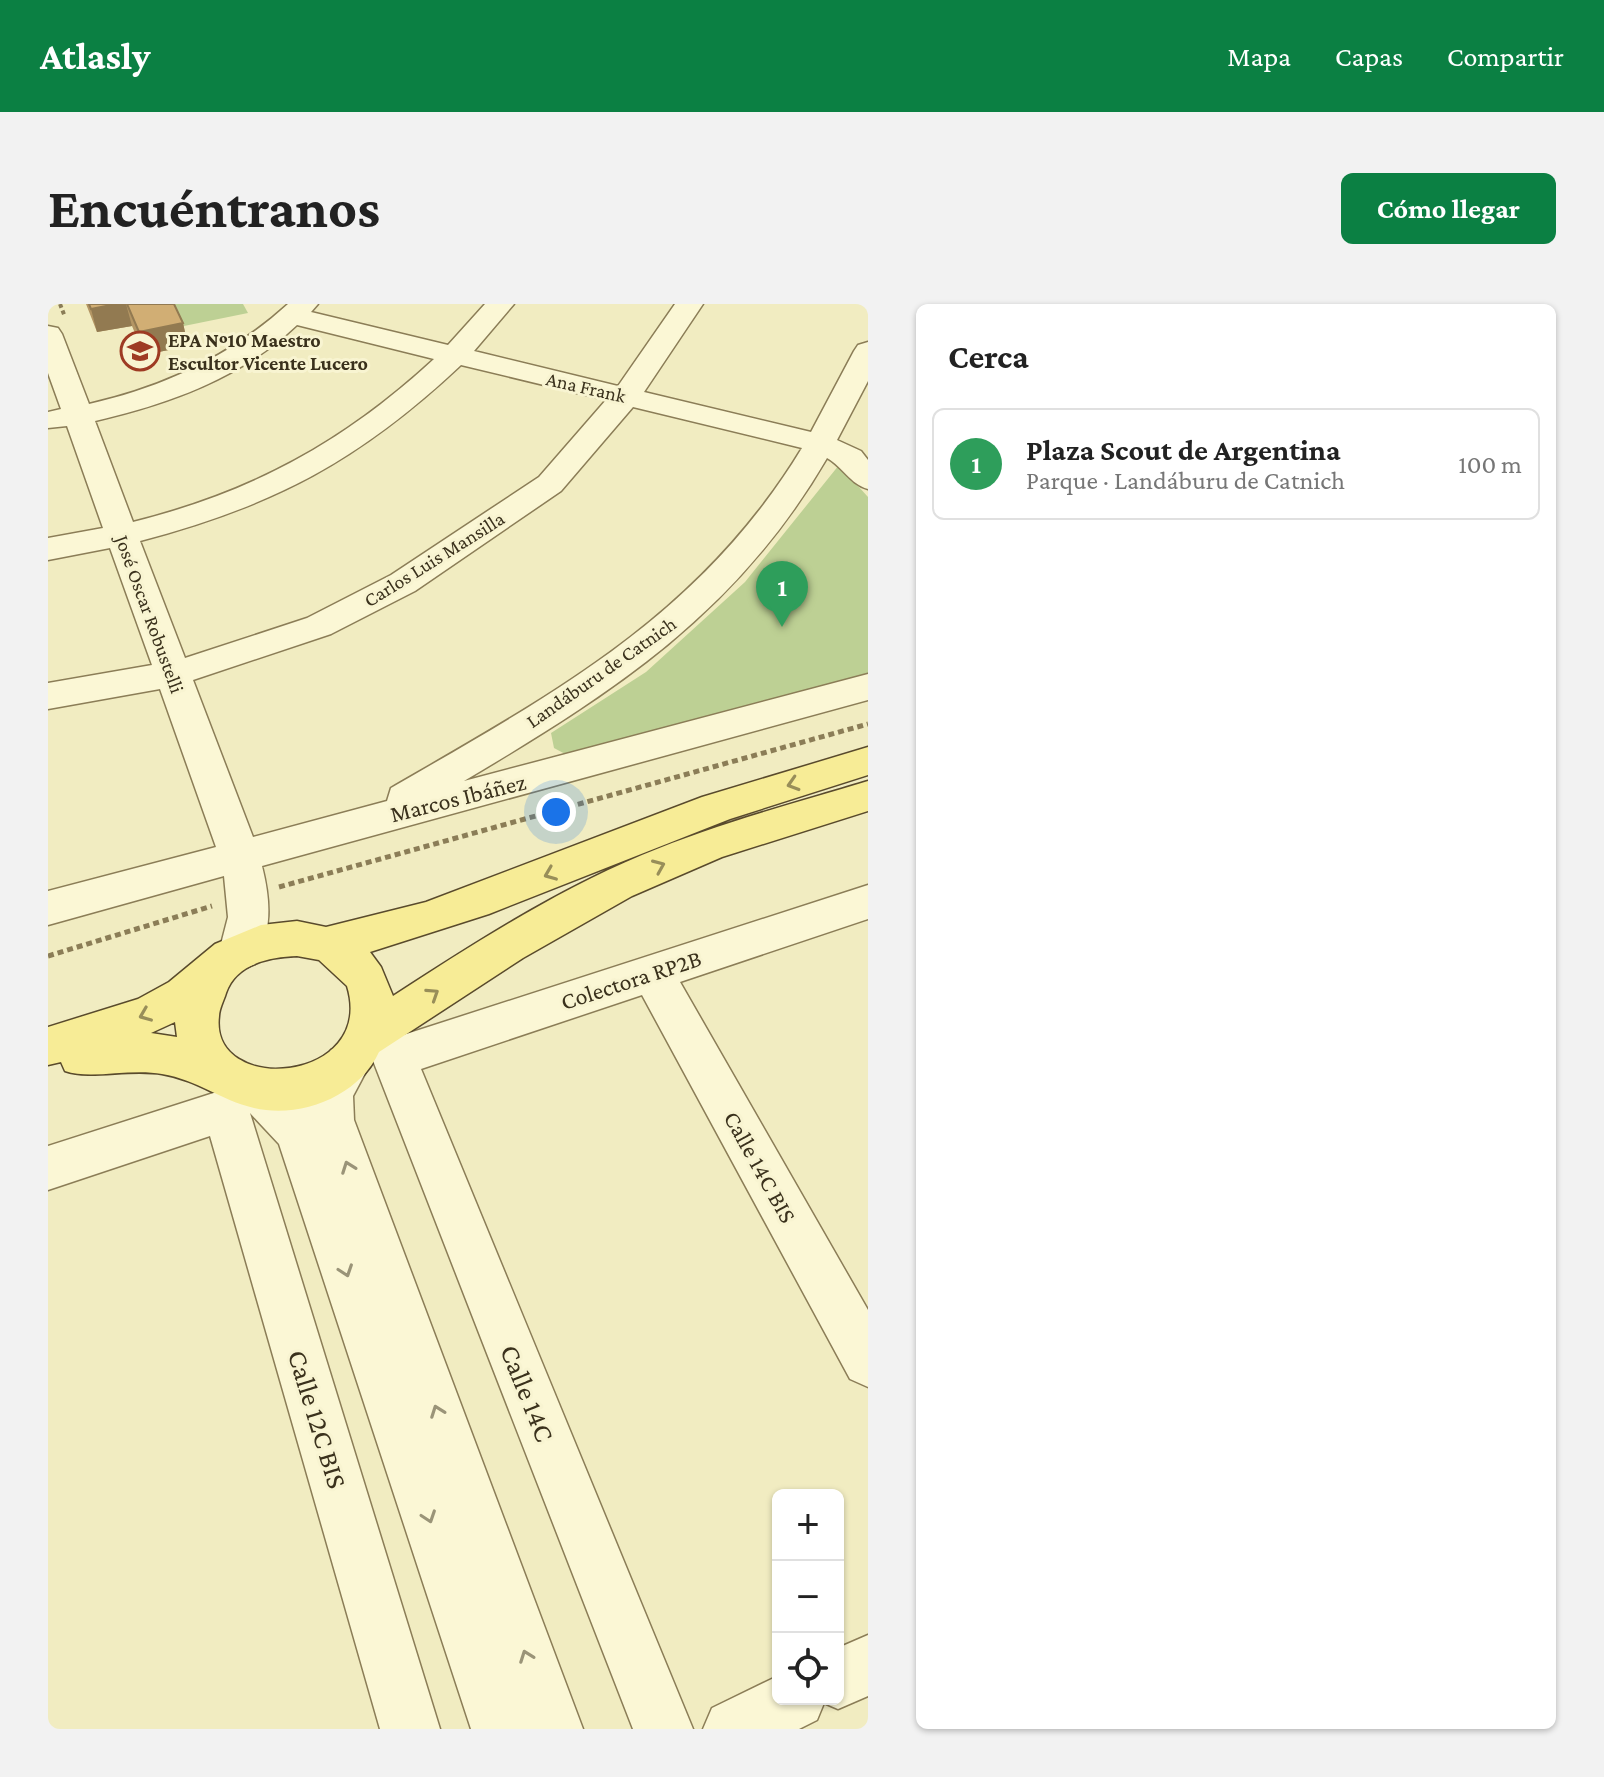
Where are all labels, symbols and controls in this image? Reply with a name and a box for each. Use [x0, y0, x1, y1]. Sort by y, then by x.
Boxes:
text: Atlasly [40, 35, 151, 77]
text: Mapa [1227, 41, 1291, 72]
text: Capas [1335, 41, 1403, 72]
text: Compartir [1447, 41, 1564, 72]
button: Cómo llegar [1341, 173, 1556, 244]
text: Encuéntranos [48, 177, 380, 239]
place label: EPA Nº10 Maestro Escultor Vicente Lucero [168, 329, 368, 374]
school or university icon: EPA Nº10 Maestro Escultor Vicente Lucero [119, 330, 161, 372]
text: Cerca [948, 338, 1029, 375]
street label: Ana Frank [544, 367, 628, 407]
text: Plaza Scout de Argentina [1026, 433, 1341, 466]
text: 1 [971, 450, 981, 479]
text: 100 m [1458, 450, 1522, 479]
text: Parque · Landáburu de Catnich [1026, 466, 1345, 495]
street label: Carlos Luis Mansilla [360, 507, 508, 611]
street label: José Oscar Robustelli [110, 530, 189, 696]
pin: 1 [756, 561, 808, 627]
street label: Landáburu de Catnich [522, 612, 680, 732]
street label: Marcos Ibáñez [387, 768, 529, 827]
one-way arrow [787, 775, 801, 791]
your location [536, 792, 576, 832]
one-way arrow [651, 859, 665, 875]
one-way arrow [544, 864, 558, 880]
street label: Colectora RP2B [557, 944, 704, 1015]
one-way arrow [424, 988, 439, 1003]
one-way arrow [139, 1005, 153, 1022]
street label: Calle 14C BIS [719, 1106, 802, 1227]
one-way arrow [341, 1161, 358, 1175]
one-way arrow [336, 1263, 352, 1277]
street label: Calle 14C [494, 1340, 561, 1446]
street label: Calle 12C BIS [282, 1346, 353, 1492]
one-way arrow [430, 1405, 447, 1419]
map controls [772, 1489, 844, 1705]
button: + [772, 1489, 844, 1561]
one-way arrow [420, 1509, 436, 1523]
button: − [772, 1561, 844, 1633]
button: locate [772, 1633, 844, 1705]
one-way arrow [519, 1650, 536, 1664]

